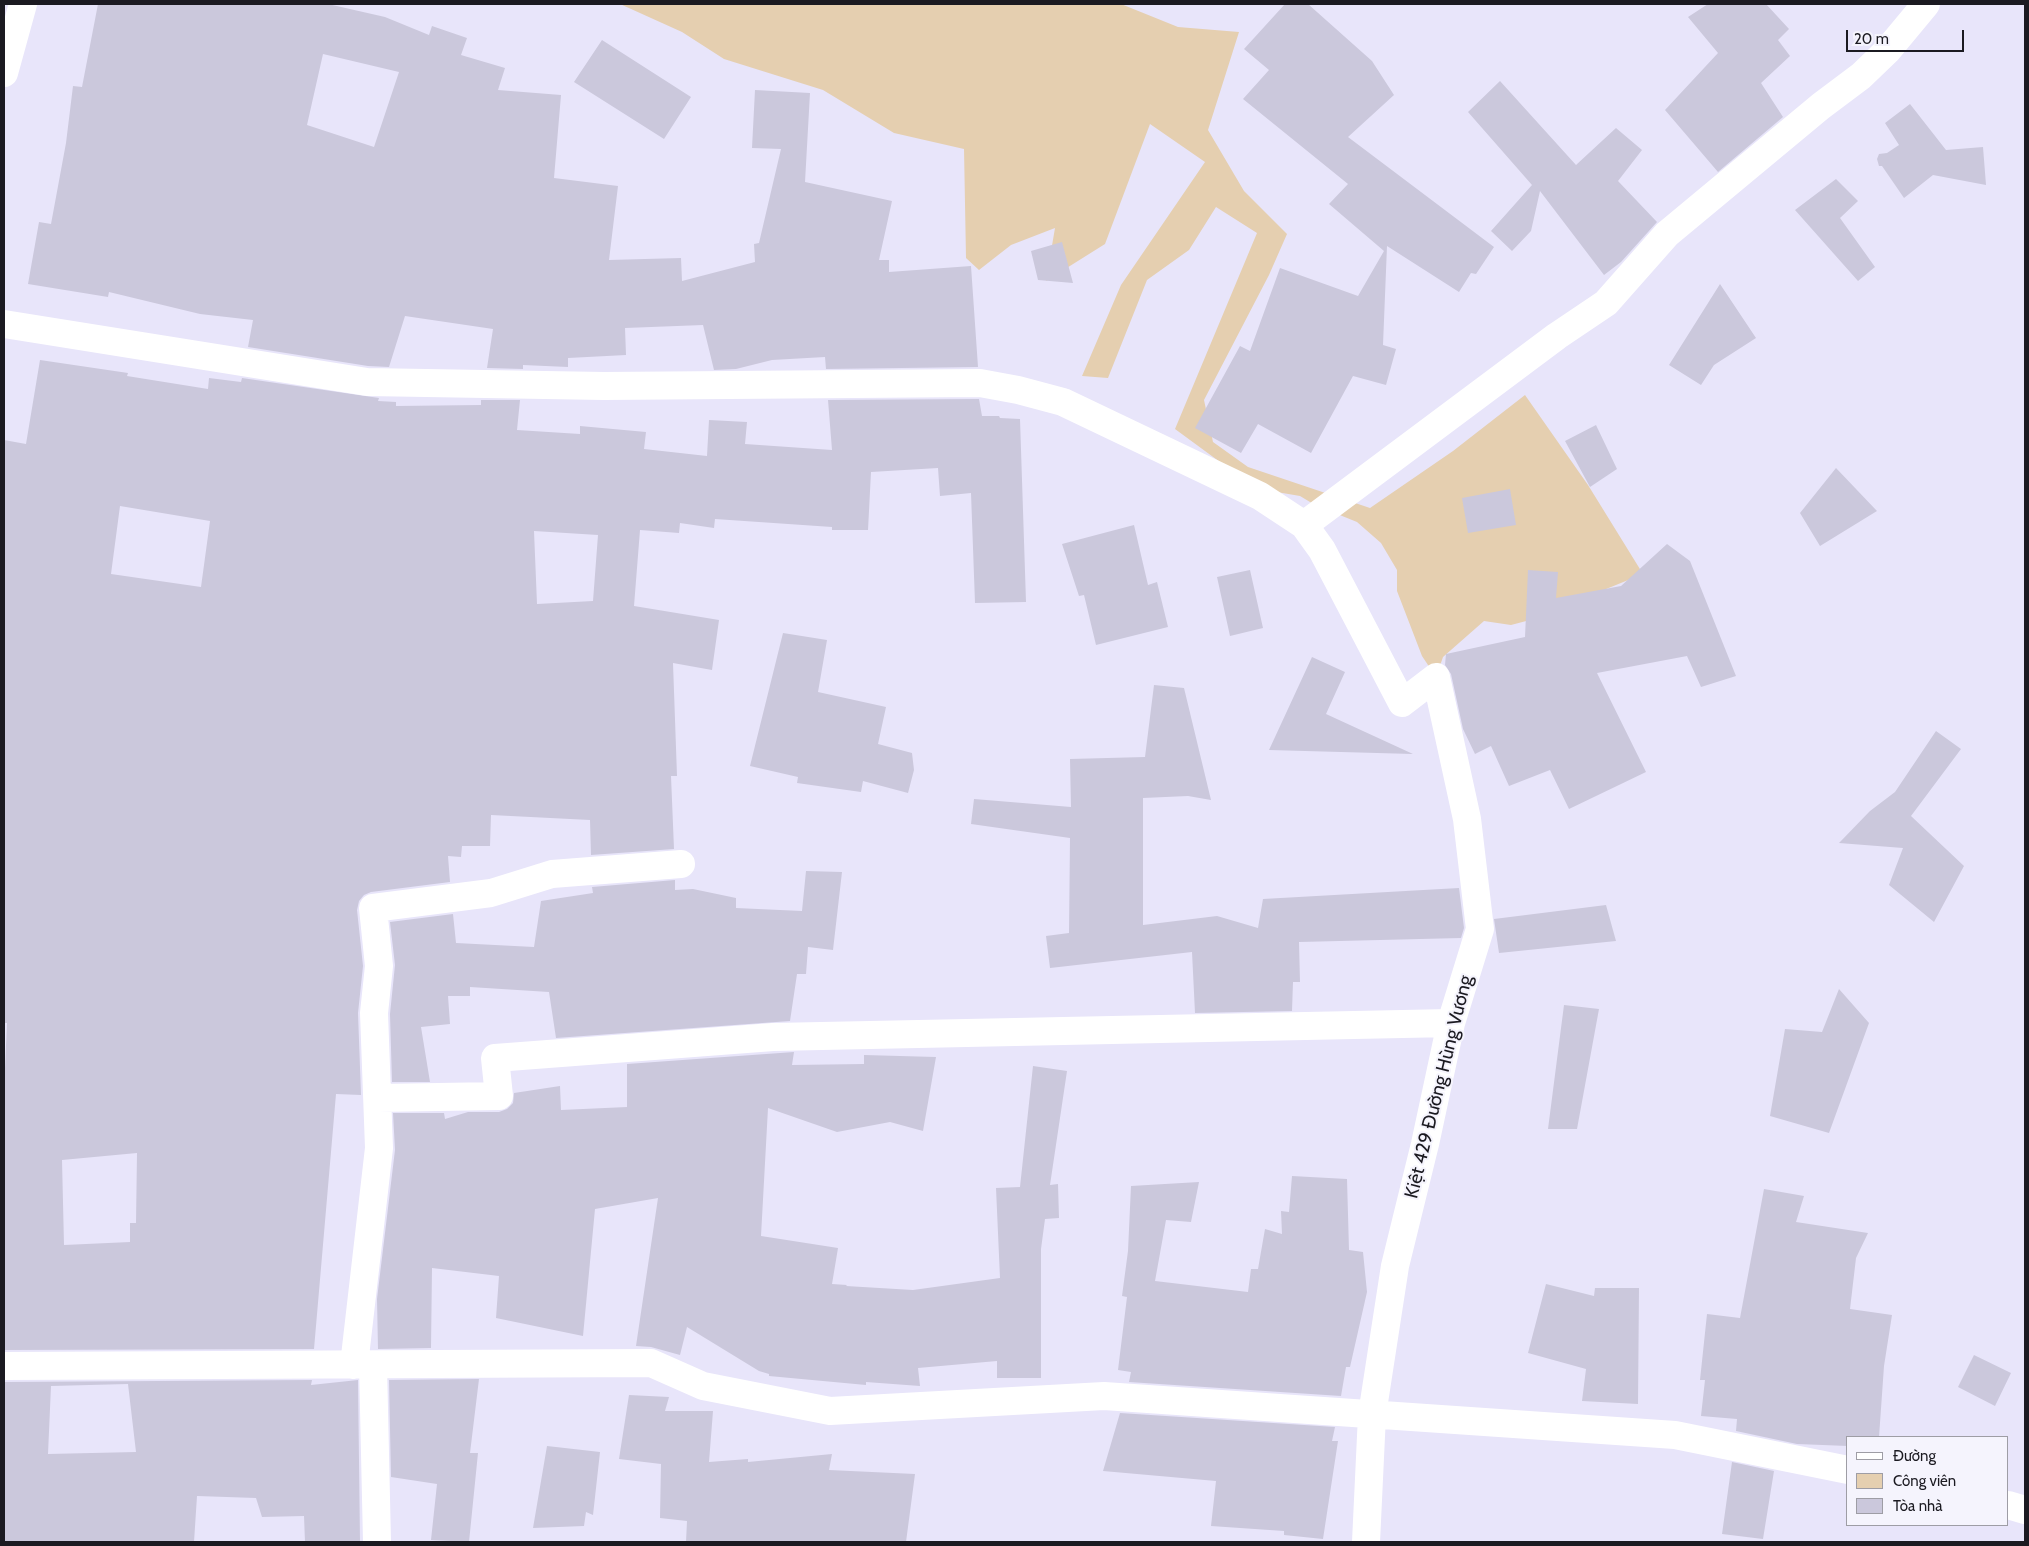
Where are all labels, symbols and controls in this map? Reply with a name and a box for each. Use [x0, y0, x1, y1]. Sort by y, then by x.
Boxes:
scale bar [1849, 20, 1966, 52]
text: 20 m [1854, 30, 1889, 48]
street label: Kiệt 429 Đường Hùng Vương [1400, 973, 1478, 1201]
legend [1846, 1436, 2009, 1526]
text: Đường [1893, 1447, 1936, 1465]
text: Công viên [1893, 1472, 1956, 1490]
text: Tòa nhà [1893, 1497, 1942, 1515]

